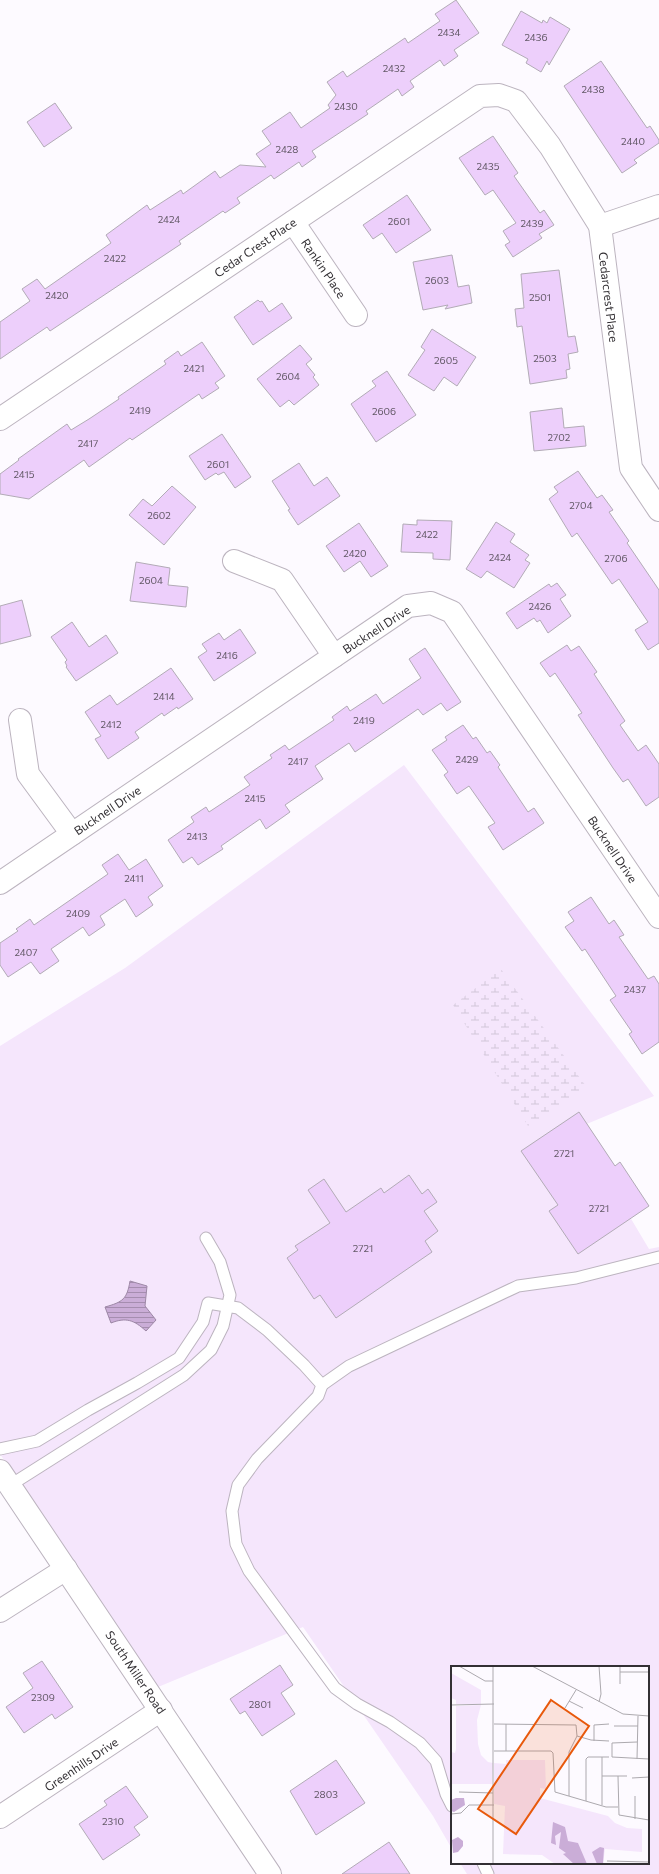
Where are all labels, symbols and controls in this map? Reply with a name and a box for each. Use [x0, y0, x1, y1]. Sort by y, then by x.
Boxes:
house number: 2434 [437, 26, 461, 38]
house number: 2436 [524, 31, 548, 43]
house number: 2432 [383, 62, 406, 74]
house number: 2438 [581, 83, 605, 95]
house number: 2430 [334, 100, 358, 112]
house number: 2440 [621, 135, 645, 147]
house number: 2428 [276, 143, 298, 155]
house number: 2435 [477, 160, 500, 172]
house number: 2424 [158, 213, 180, 225]
street label: Cedar Crest Place [211, 214, 299, 280]
house number: 2601 [388, 215, 410, 227]
house number: 2439 [520, 217, 544, 229]
street label: Rankin Place [299, 235, 349, 301]
street label: Cedarcrest Place [597, 251, 621, 343]
house number: 2422 [104, 252, 127, 264]
house number: 2603 [425, 274, 449, 286]
house number: 2420 [45, 289, 69, 301]
house number: 2501 [529, 291, 551, 303]
house number: 2503 [533, 352, 557, 364]
house number: 2605 [434, 354, 458, 366]
house number: 2421 [183, 362, 205, 374]
house number: 2604 [276, 370, 300, 382]
house number: 2419 [129, 404, 151, 416]
house number: 2606 [372, 405, 396, 417]
house number: 2702 [548, 431, 571, 443]
house number: 2417 [78, 437, 98, 449]
house number: 2601 [207, 458, 229, 470]
house number: 2415 [13, 468, 35, 480]
house number: 2704 [569, 499, 593, 511]
house number: 2602 [147, 509, 171, 521]
house number: 2422 [416, 528, 439, 540]
house number: 2420 [343, 547, 367, 559]
house number: 2424 [489, 551, 511, 563]
house number: 2706 [604, 552, 628, 564]
house number: 2604 [139, 574, 163, 586]
house number: 2426 [529, 600, 551, 612]
street label: Bucknell Drive [340, 602, 412, 656]
house number: 2416 [216, 649, 238, 661]
house number: 2414 [153, 690, 175, 702]
house number: 2419 [353, 714, 375, 726]
house number: 2412 [101, 718, 122, 730]
house number: 2429 [456, 753, 478, 765]
house number: 2417 [288, 755, 308, 767]
street label: Bucknell Drive [71, 783, 143, 837]
house number: 2415 [244, 792, 266, 804]
street label: Bucknell Drive [586, 813, 640, 885]
house number: 2413 [186, 830, 208, 842]
house number: 2411 [124, 872, 144, 884]
house number: 2409 [66, 907, 90, 919]
house number: 2407 [14, 946, 38, 958]
house number: 2437 [624, 983, 646, 995]
house number: 2721 [554, 1147, 574, 1159]
house number: 2721 [589, 1202, 609, 1214]
house number: 2721 [353, 1242, 373, 1254]
street label: South Miller Road [103, 1628, 169, 1716]
inset map [451, 1666, 649, 1864]
house number: 2309 [31, 1691, 55, 1703]
house number: 2801 [249, 1698, 271, 1710]
street label: Greenhills Drive [42, 1734, 120, 1794]
house number: 2803 [314, 1788, 338, 1800]
house number: 2310 [102, 1815, 124, 1827]

